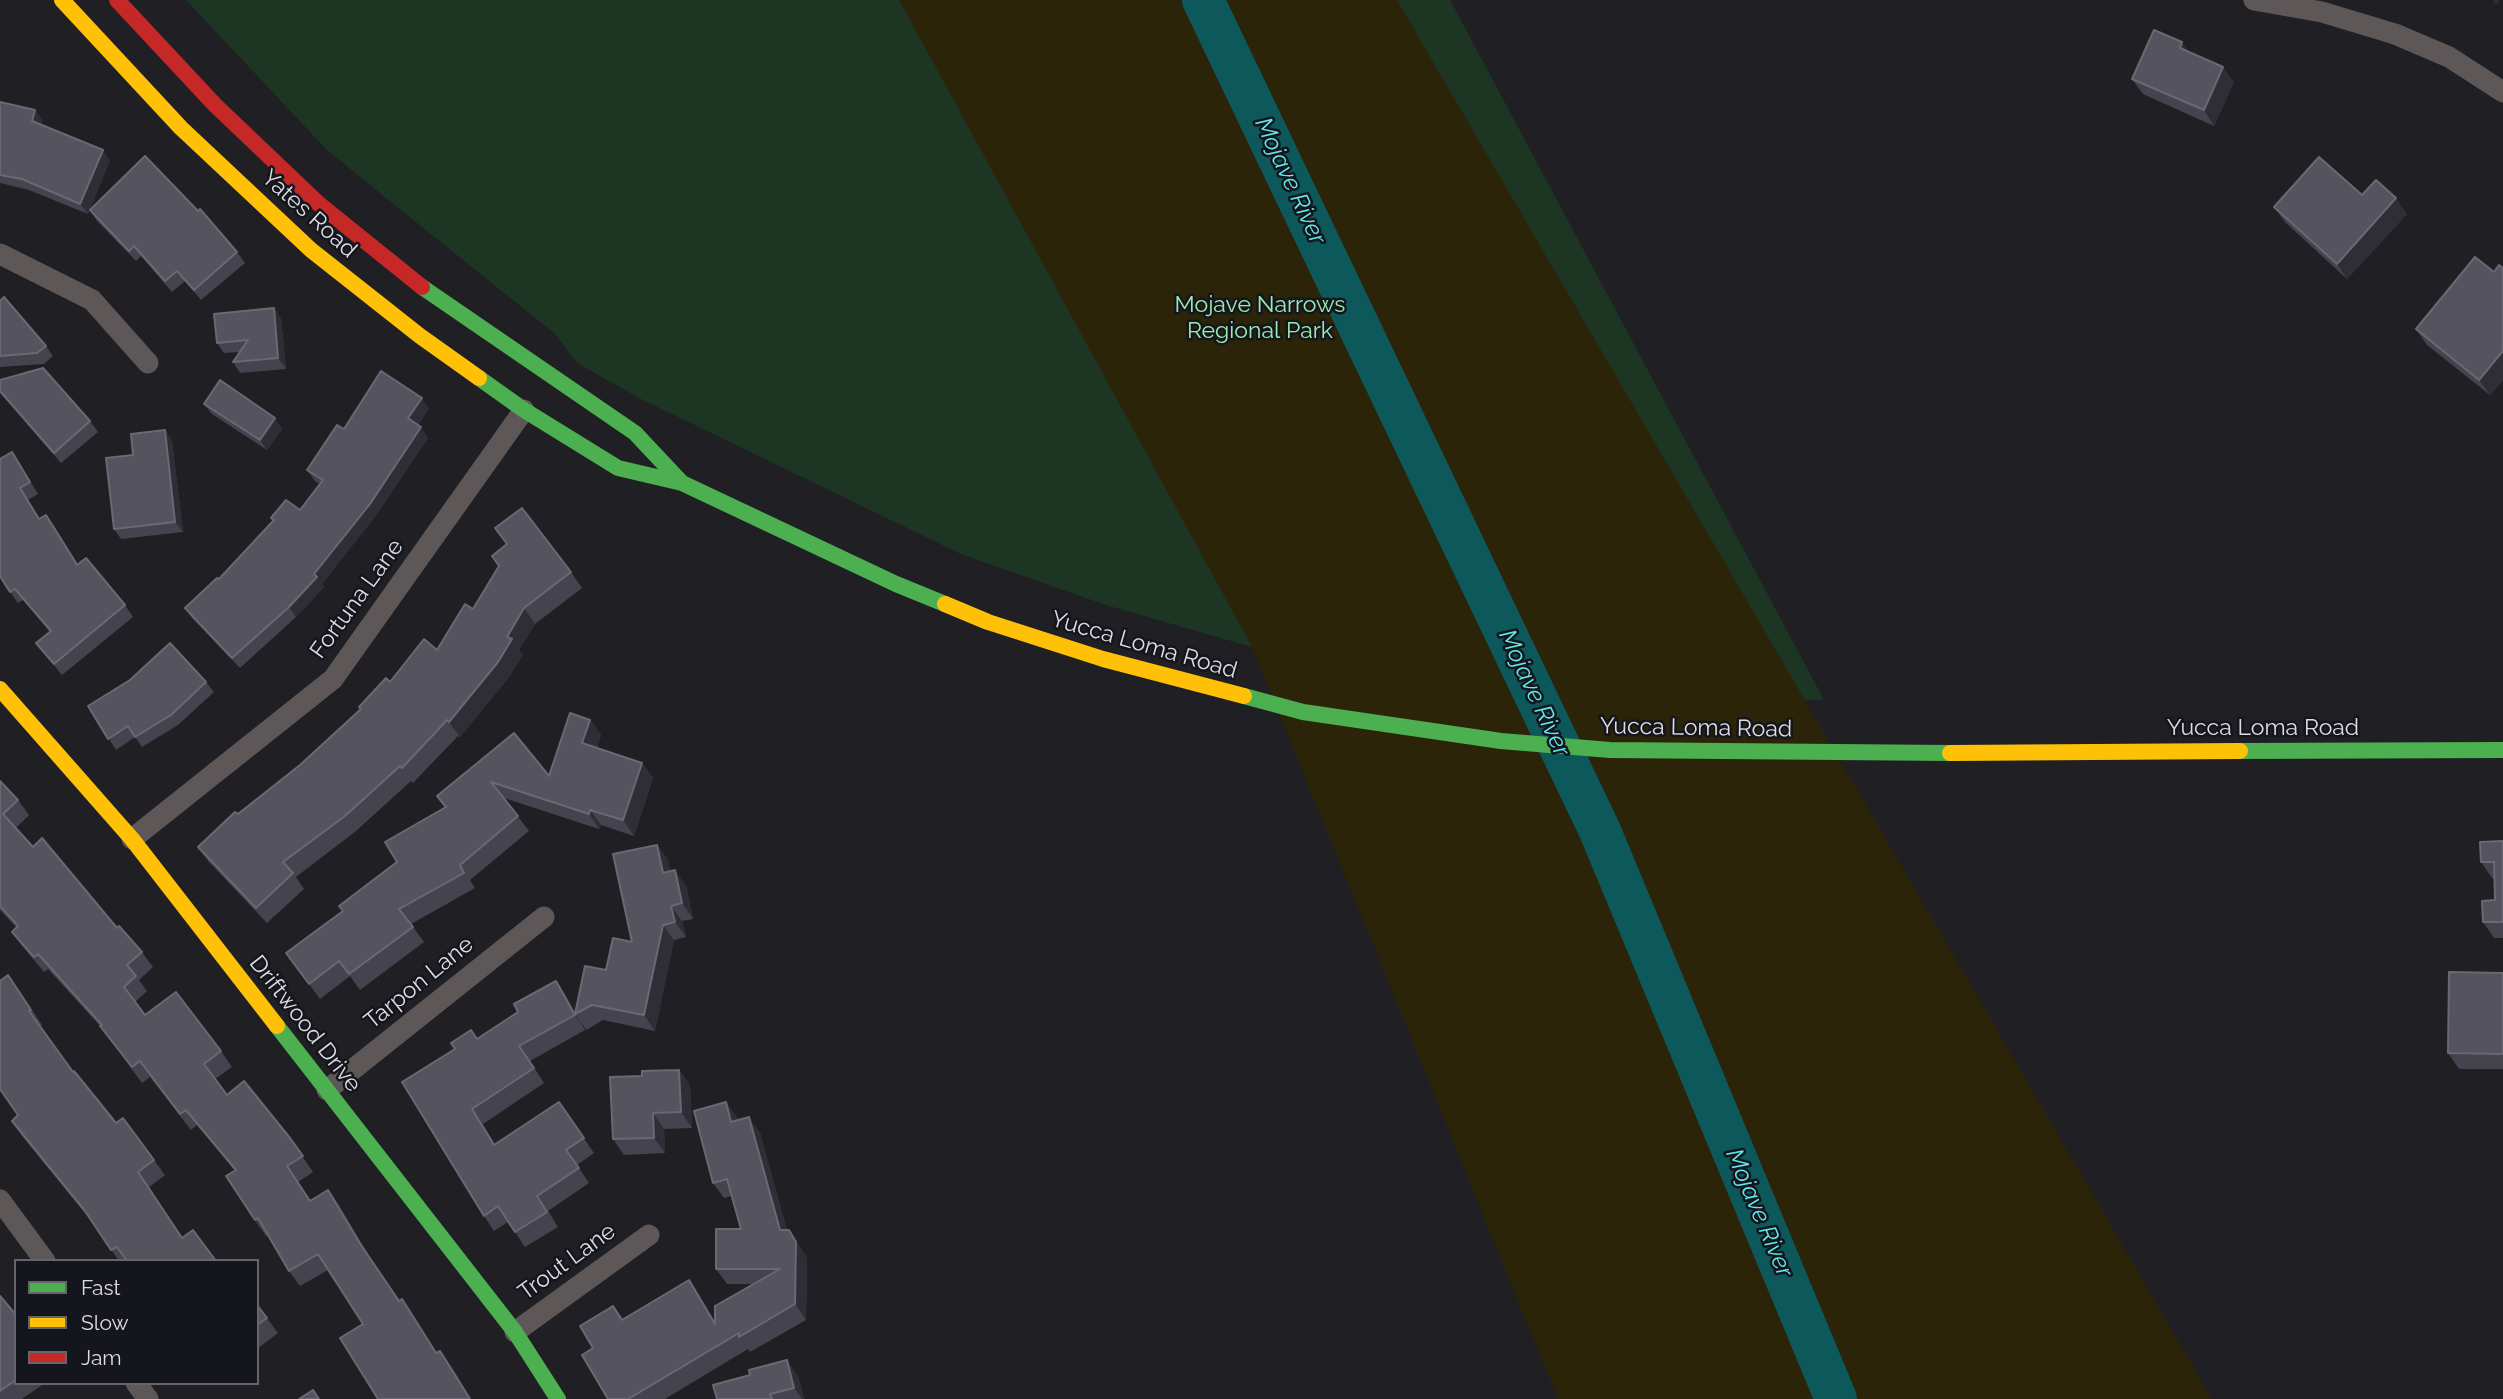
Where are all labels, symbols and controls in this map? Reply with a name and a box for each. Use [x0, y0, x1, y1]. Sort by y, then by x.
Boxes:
water label: Mojave River [1248, 113, 1332, 249]
street label: Yates Road [256, 164, 362, 264]
park label: Mojave Narrows Regional Park [1175, 291, 1345, 345]
street label: Fortuna Lane [305, 534, 409, 664]
street label: Yucca Loma Road [1048, 605, 1240, 685]
water label: Mojave River [1492, 625, 1576, 761]
street label: Yucca Loma Road [1600, 713, 1792, 743]
street label: Yucca Loma Road [2167, 714, 2359, 742]
street label: Tarpon Lane [359, 931, 479, 1035]
street label: Driftwood Drive [243, 950, 367, 1098]
water label: Mojave River [1719, 1145, 1799, 1281]
street label: Trout Lane [513, 1217, 621, 1307]
legend [14, 1259, 259, 1385]
text: Fast [81, 1275, 121, 1300]
text: Slow [81, 1310, 129, 1335]
text: Jam [81, 1345, 122, 1370]

